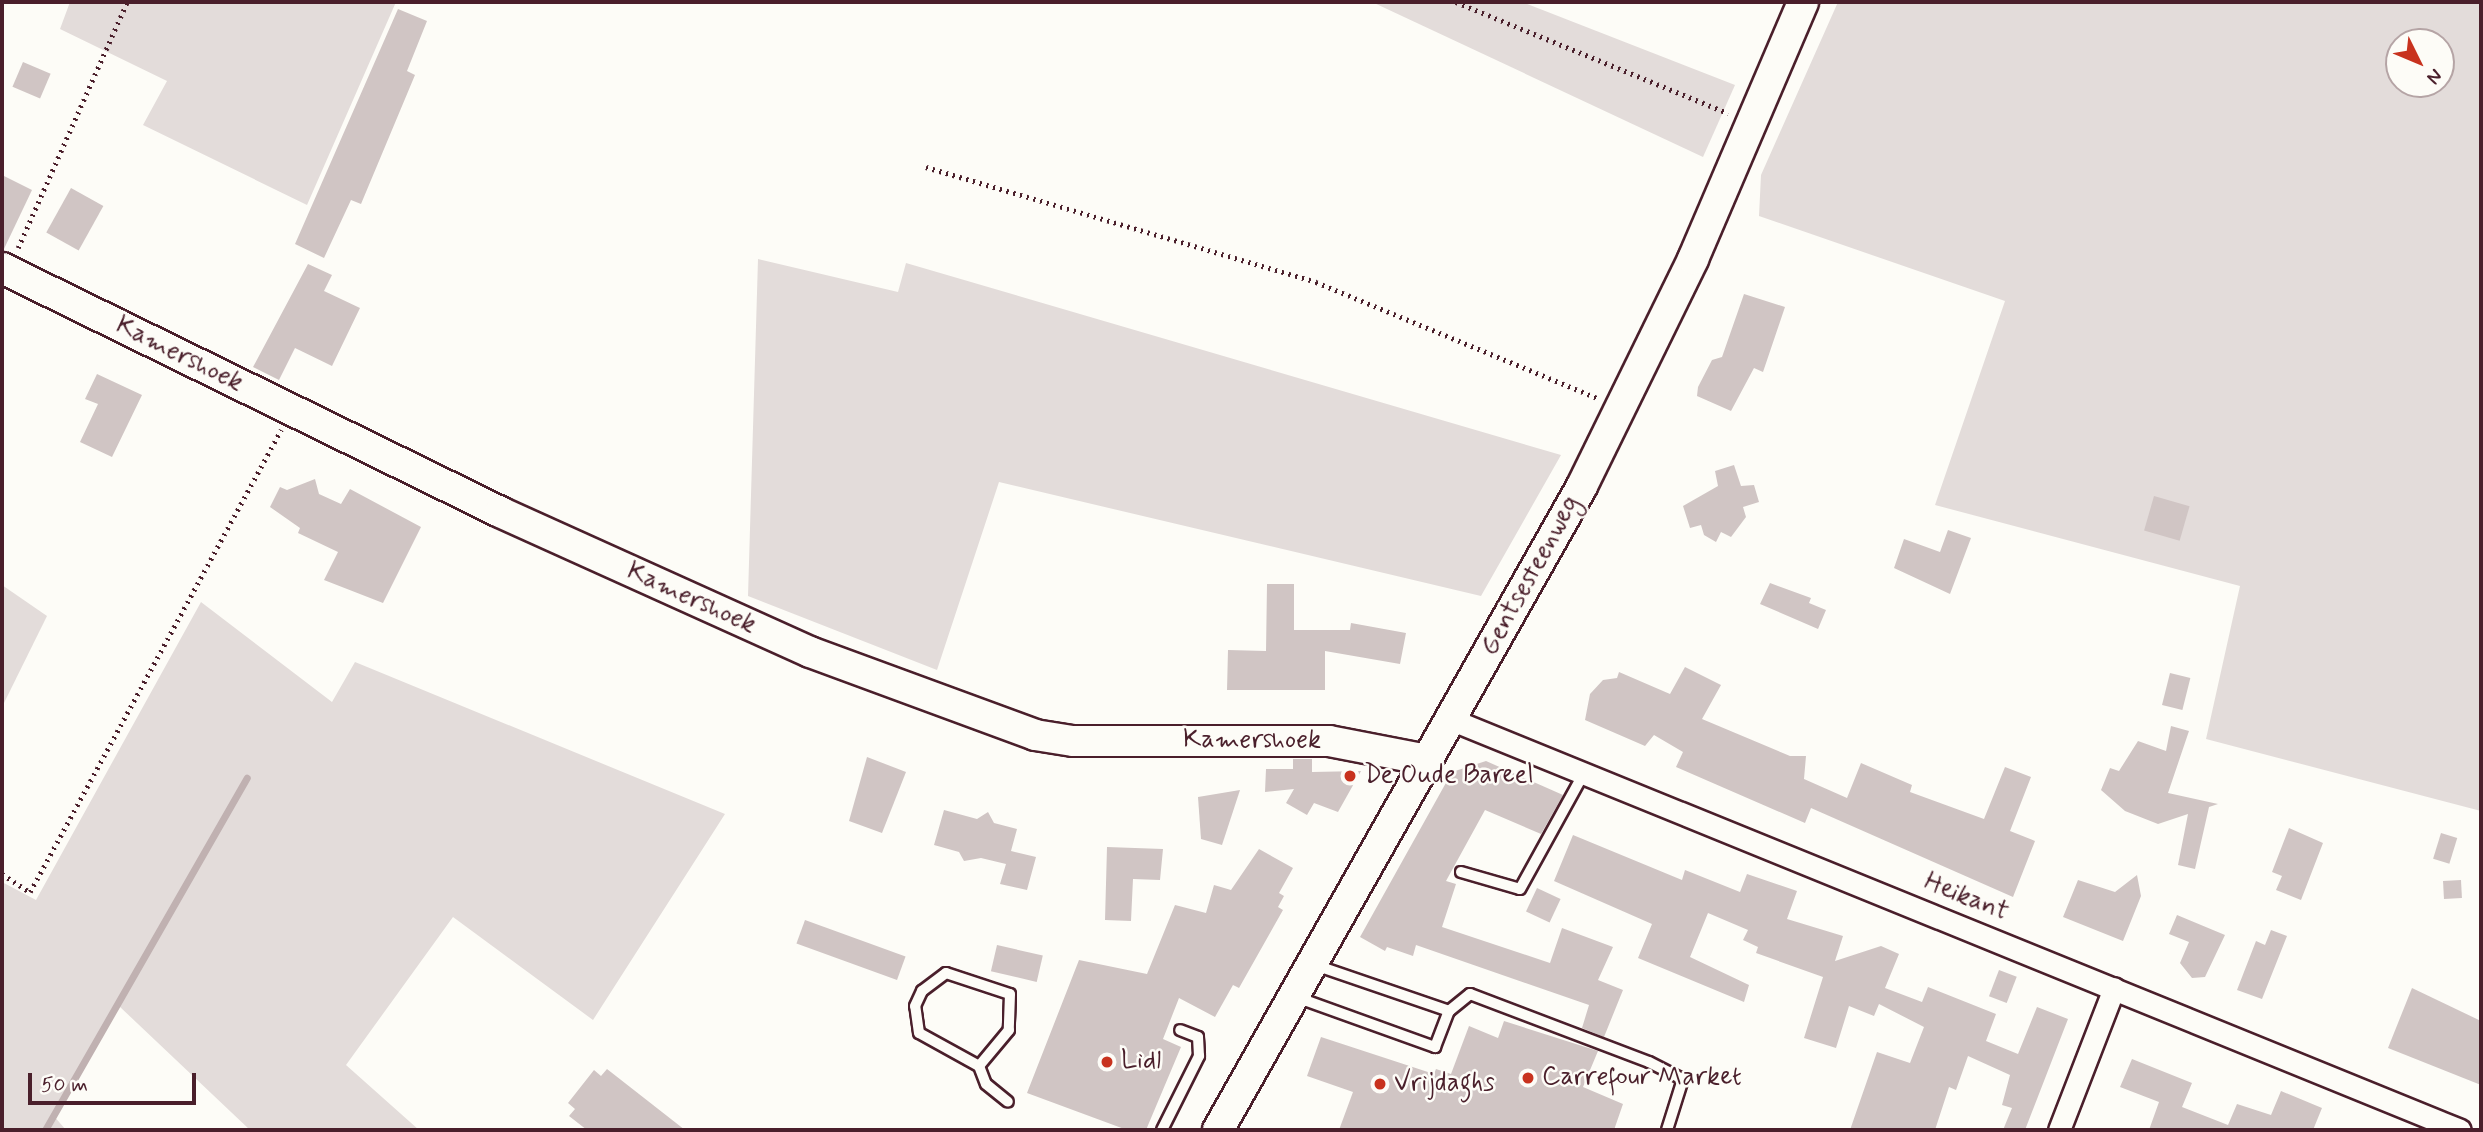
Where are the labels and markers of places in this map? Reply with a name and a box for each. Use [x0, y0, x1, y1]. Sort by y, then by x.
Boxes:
place label: De Oude Bareel [1364, 760, 1526, 792]
marker: De Oude Bareel [1342, 768, 1358, 784]
place label: Lidl [1121, 1046, 1161, 1078]
marker: Lidl [1099, 1054, 1115, 1070]
place label: Carrefour Market [1542, 1062, 1745, 1094]
place label: Vrijdaghs [1394, 1068, 1495, 1100]
marker: Carrefour Market [1520, 1070, 1536, 1086]
marker: Vrijdaghs [1372, 1076, 1388, 1092]

